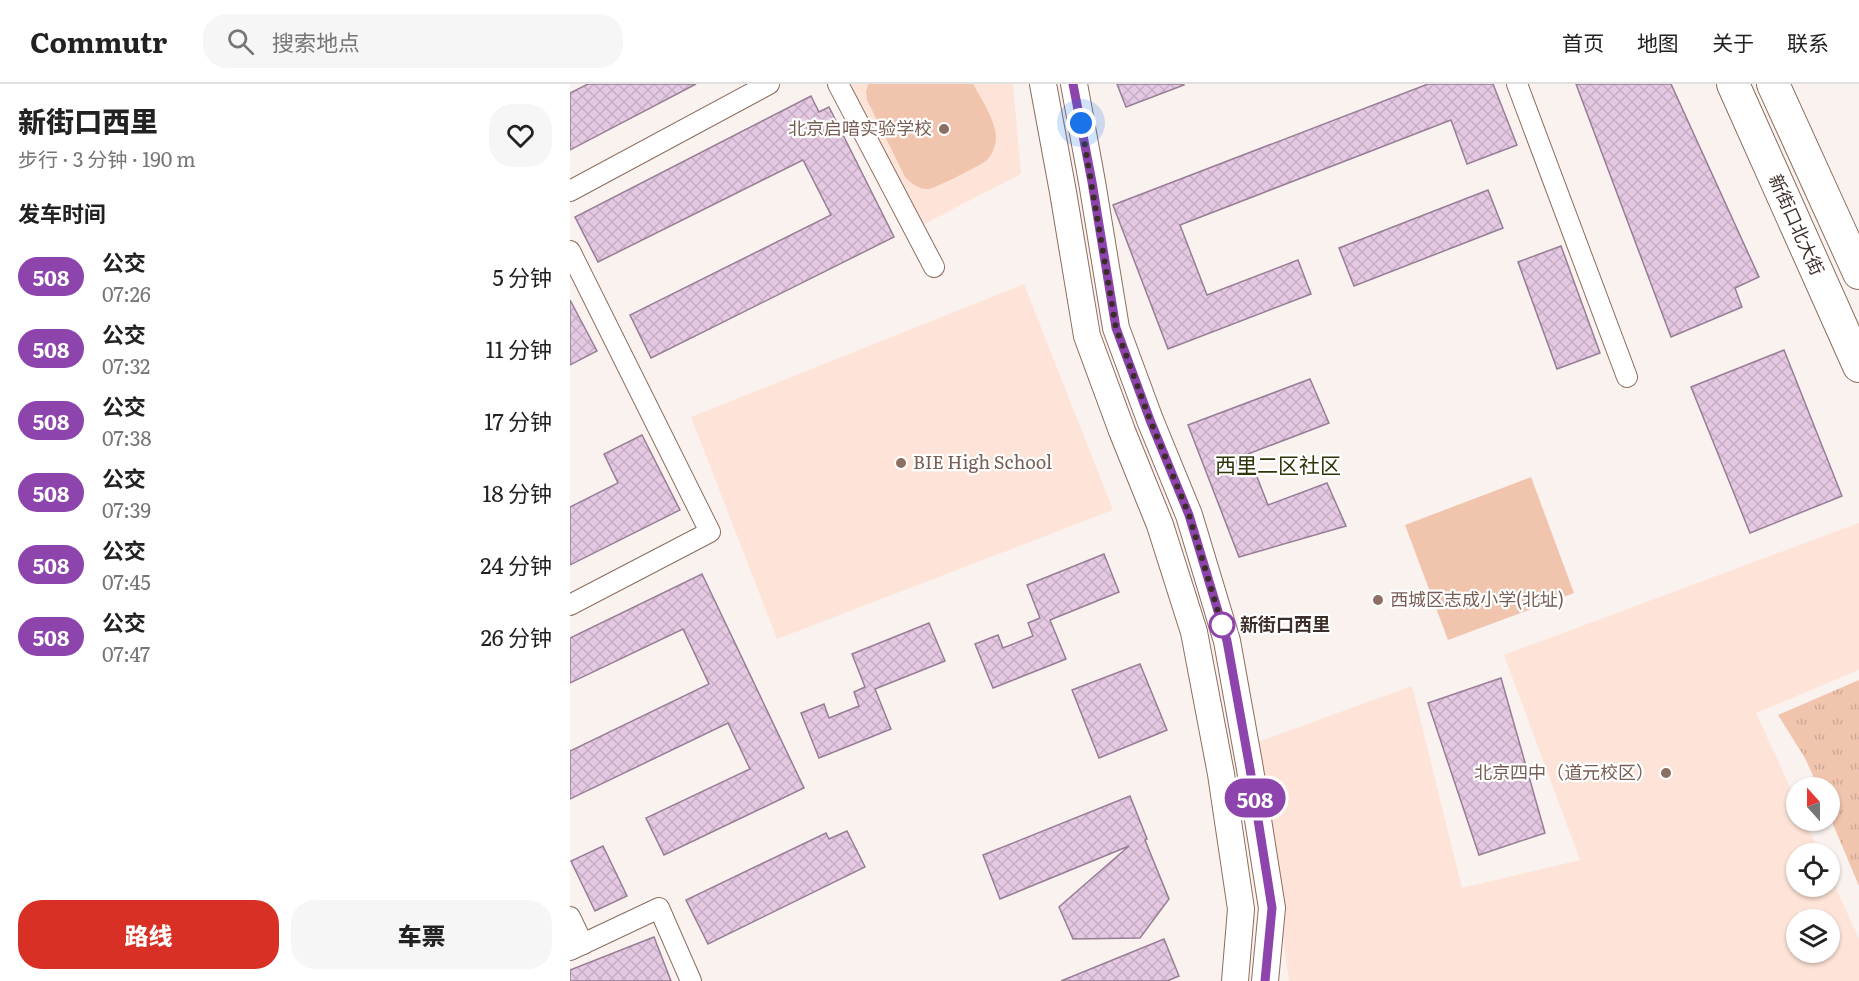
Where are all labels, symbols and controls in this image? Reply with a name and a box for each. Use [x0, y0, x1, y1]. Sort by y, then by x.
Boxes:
search box [203, 14, 623, 68]
text: Commutr [30, 20, 167, 62]
icon: search [224, 25, 257, 58]
text: 搜索地点 [272, 25, 360, 58]
text: 首页 [1562, 26, 1604, 57]
text: 地图 [1637, 26, 1679, 57]
text: 关于 [1712, 26, 1754, 57]
text: 联系 [1787, 26, 1829, 57]
text: 新街口西里 [18, 99, 158, 141]
button: heart [489, 104, 552, 167]
your location [1066, 108, 1096, 138]
place label: 北京启喑实验学校 [788, 114, 932, 141]
marker: 北京启喑实验学校 [937, 122, 951, 136]
text: 步行 · 3 分钟 · 190 m [18, 143, 196, 173]
street label: 新街口北大街 [1763, 170, 1832, 279]
text: 发车时间 [18, 196, 106, 229]
text: 公交 [102, 245, 146, 278]
text: 5 分钟 [492, 260, 552, 293]
text: 508 [33, 261, 69, 292]
text: 07:26 [102, 278, 151, 308]
text: 公交 [102, 317, 146, 350]
text: 11 分钟 [486, 332, 552, 365]
text: 508 [33, 333, 69, 364]
text: 07:32 [102, 350, 150, 380]
text: 公交 [102, 389, 146, 422]
text: 17 分钟 [484, 404, 552, 437]
text: 508 [33, 405, 69, 436]
text: 07:38 [102, 422, 152, 452]
place label: BIE High School [913, 448, 1052, 475]
district label: 西里二区社区 [1215, 448, 1341, 479]
marker: BIE High School [894, 456, 908, 470]
text: 公交 [102, 461, 146, 494]
text: 18 分钟 [483, 476, 552, 509]
text: 508 [33, 477, 69, 508]
text: 07:39 [102, 494, 151, 524]
text: 公交 [102, 533, 146, 566]
text: 24 分钟 [480, 548, 552, 581]
text: 508 [33, 549, 69, 580]
text: 07:45 [102, 566, 151, 596]
place label: 西城区志成小学(北址) [1390, 585, 1564, 612]
marker: 西城区志成小学(北址) [1371, 593, 1385, 607]
text: 公交 [102, 605, 146, 638]
place label: 新街口西里 [1240, 610, 1330, 637]
marker: 新街口西里 [1209, 612, 1235, 638]
text: 26 分钟 [481, 620, 552, 653]
text: 508 [33, 621, 69, 652]
text: 07:47 [102, 638, 150, 668]
place label: 北京四中（道元校区） [1474, 758, 1654, 785]
marker: 北京四中（道元校区） [1659, 766, 1673, 780]
north arrow [1786, 777, 1840, 831]
map controls [1786, 777, 1840, 963]
line badge: 508 [1220, 778, 1290, 818]
text: 508 [1237, 783, 1273, 814]
button: locate [1786, 843, 1840, 897]
button: 路线 [18, 900, 279, 969]
button: 车票 [291, 900, 552, 969]
button: layers [1786, 909, 1840, 963]

